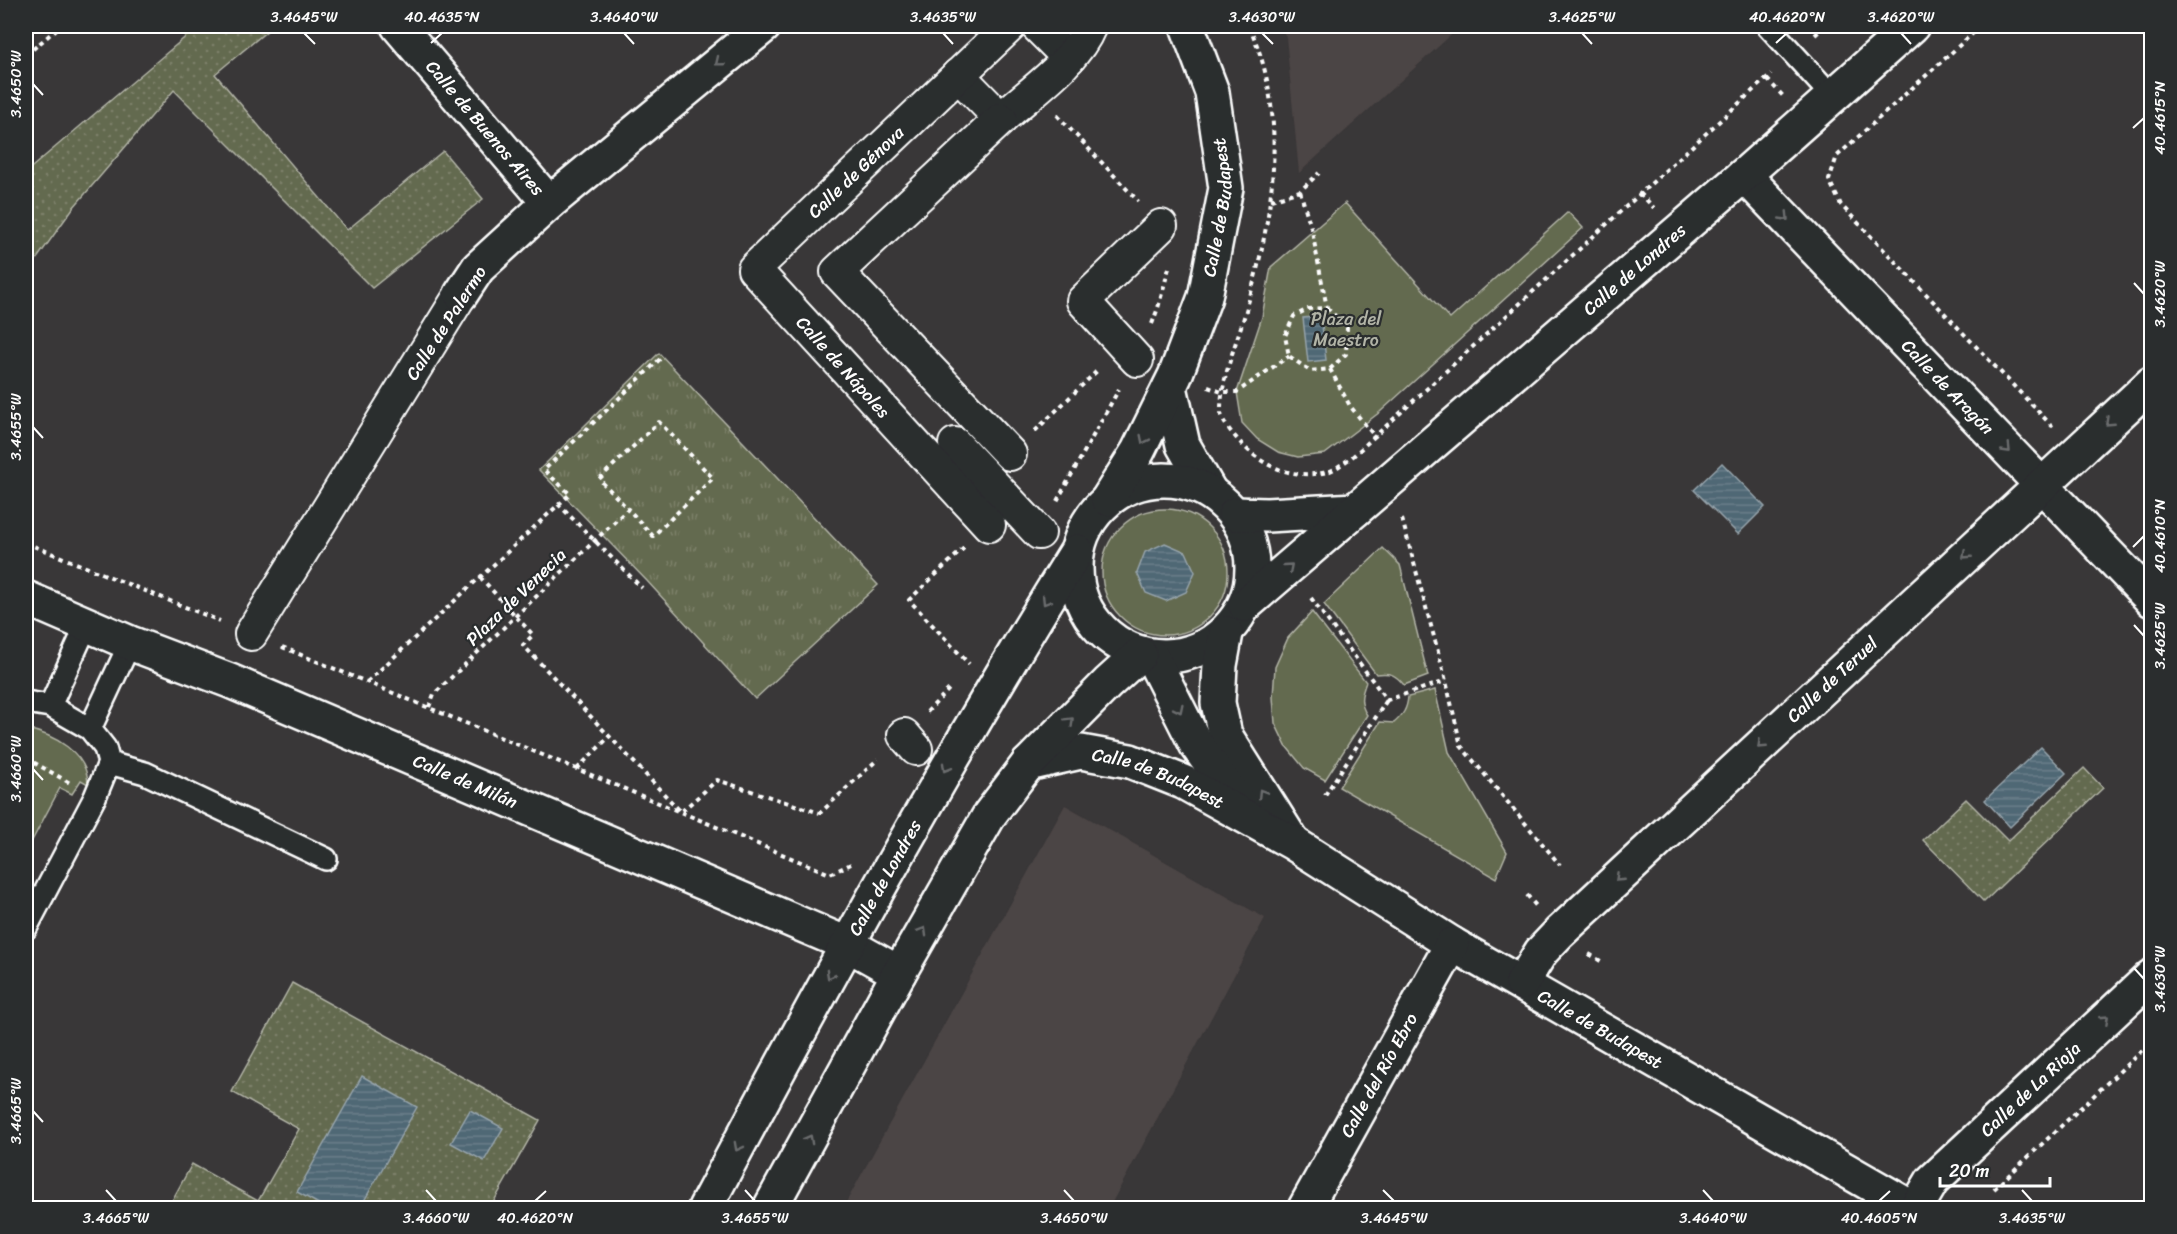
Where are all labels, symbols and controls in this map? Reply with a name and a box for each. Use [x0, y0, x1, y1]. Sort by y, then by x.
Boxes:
text: 3.4645°W [270, 4, 338, 30]
text: 40.4635°N [404, 4, 480, 30]
text: 3.4640°W [590, 4, 658, 30]
text: 3.4635°W [910, 4, 976, 30]
text: 3.4630°W [1229, 4, 1296, 30]
text: 3.4625°W [1549, 4, 1616, 30]
text: 40.4620°N [1749, 4, 1826, 30]
text: 3.4620°W [1868, 4, 1935, 30]
text: 3.4650°W [3, 50, 29, 118]
street label: Calle de Buenos Aires [417, 53, 553, 204]
one-way arrow [715, 55, 726, 66]
text: 40.4615°N [2147, 81, 2173, 155]
street label: Calle de Génova [800, 117, 913, 227]
street label: Calle de Budapest [1193, 136, 1242, 279]
one-way arrow [1777, 210, 1788, 221]
street label: Calle de Londres [1575, 215, 1694, 324]
street label: Calle de Palermo [397, 259, 495, 387]
text: 3.4620°W [2147, 260, 2173, 327]
park label: Plaza del Maestro [1311, 303, 1382, 356]
street label: Calle de Nápoles [788, 308, 899, 426]
street label: Calle de Aragón [1893, 331, 2002, 443]
text: 3.4655°W [3, 393, 29, 460]
one-way arrow [2105, 415, 2115, 426]
one-way arrow [1139, 433, 1151, 444]
one-way arrow [2000, 442, 2011, 453]
text: 40.4610°N [2147, 498, 2173, 573]
street label: Plaza de Venecia [458, 540, 574, 654]
one-way arrow [1962, 548, 1973, 559]
one-way arrow [1282, 563, 1293, 574]
one-way arrow [1041, 595, 1053, 605]
text: 3.4625°W [2147, 602, 2173, 669]
street label: Calle de Teruel [1779, 628, 1886, 731]
one-way arrow [1172, 703, 1183, 714]
one-way arrow [1062, 717, 1073, 728]
text: 3.4660°W [3, 735, 29, 802]
street label: Calle de Budapest [1089, 738, 1230, 818]
one-way arrow [1758, 738, 1768, 749]
street label: Calle de Milán [408, 745, 523, 818]
one-way arrow [942, 762, 953, 772]
one-way arrow [1258, 789, 1269, 800]
street label: Calle de Londres [839, 813, 931, 942]
one-way arrow [1615, 871, 1625, 882]
one-way arrow [916, 927, 927, 937]
text: 3.4630°W [2147, 945, 2173, 1012]
one-way arrow [826, 969, 837, 979]
street label: Calle de Budapest [1531, 980, 1669, 1078]
street label: Calle del Río Ebro [1331, 1007, 1427, 1144]
one-way arrow [2098, 1015, 2109, 1026]
street label: Calle de La Rioja [1972, 1033, 2089, 1145]
text: 3.4665°W [3, 1077, 29, 1144]
one-way arrow [802, 1135, 813, 1145]
one-way arrow [734, 1140, 745, 1151]
scale bar [1940, 1150, 2050, 1188]
text: 20 m [1949, 1155, 1989, 1187]
text: 3.4665°W [83, 1205, 150, 1231]
text: 3.4660°W [403, 1205, 470, 1231]
text: 40.4620°N [497, 1205, 574, 1231]
text: 3.4655°W [722, 1205, 789, 1231]
text: 3.4650°W [1040, 1205, 1108, 1231]
text: 3.4645°W [1360, 1205, 1428, 1231]
text: 3.4640°W [1679, 1205, 1747, 1231]
text: 40.4605°N [1841, 1205, 1918, 1231]
text: 3.4635°W [1999, 1205, 2065, 1231]

